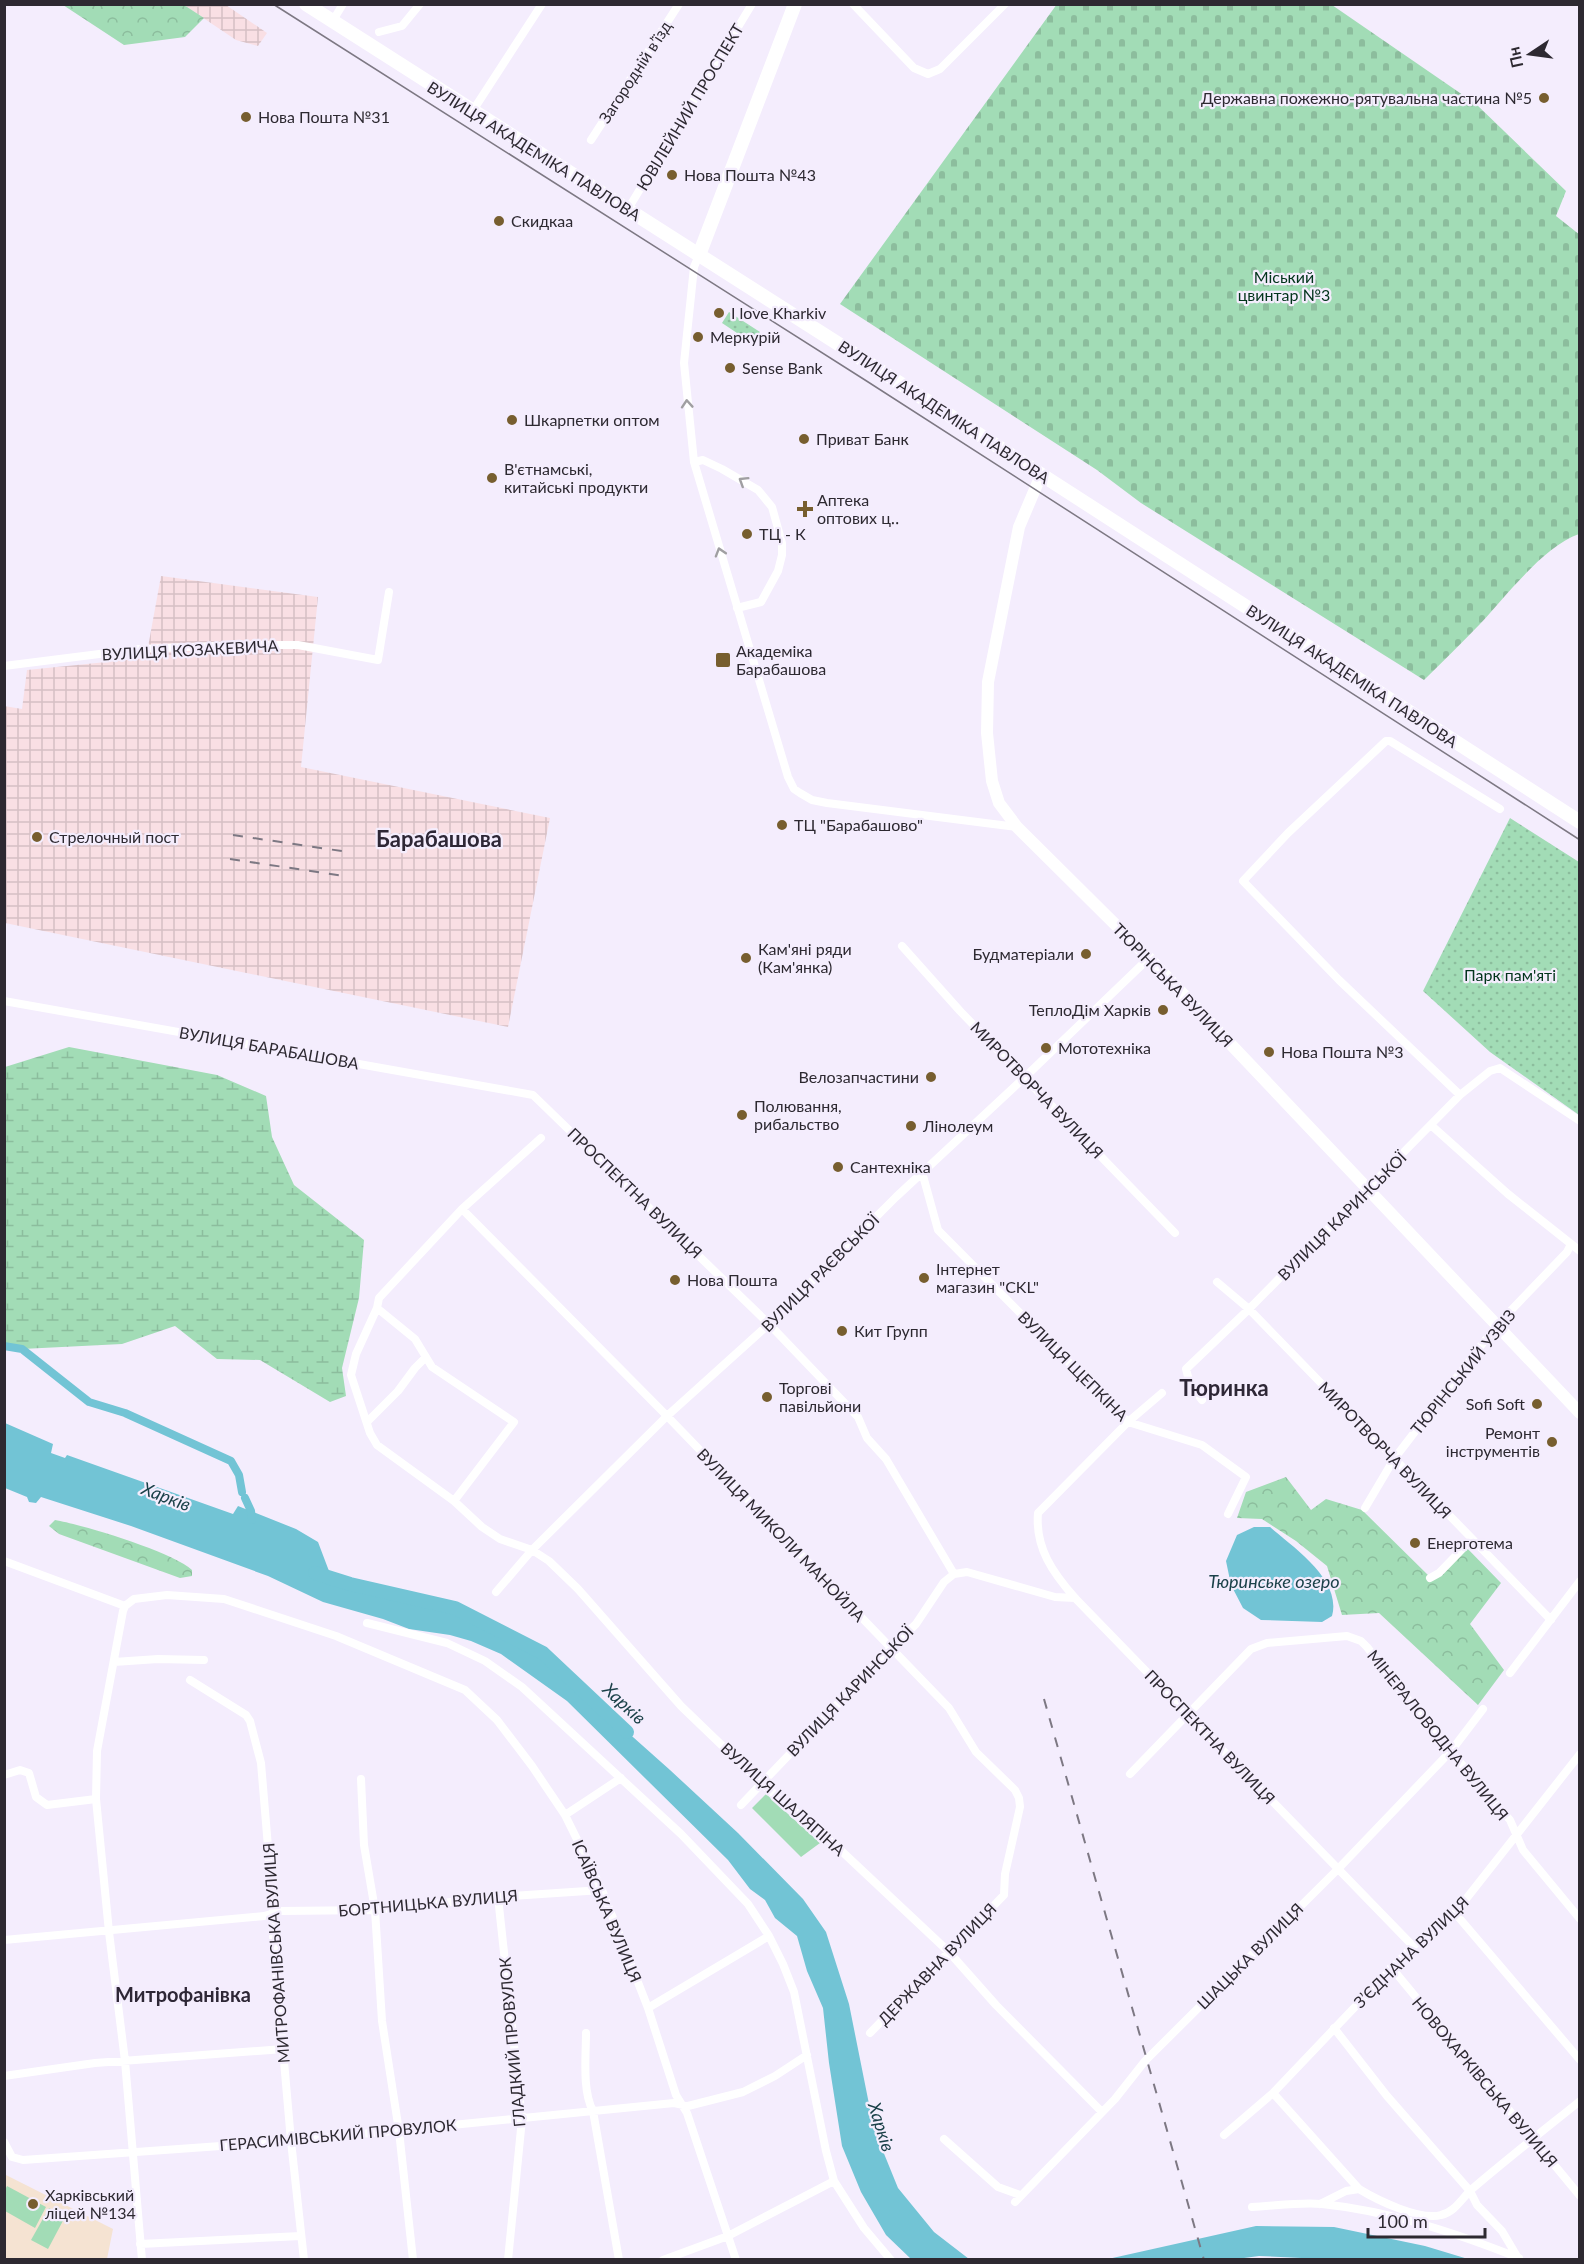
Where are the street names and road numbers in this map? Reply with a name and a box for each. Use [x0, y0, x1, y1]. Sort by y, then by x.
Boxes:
street label: Загородній вʼїзд [594, 17, 675, 127]
street label: ЮВІЛЕЙНИЙ ПРОСПЕКТ [632, 19, 747, 194]
street label: ВУЛИЦЯ АКАДЕМІКА ПАВЛОВА [424, 77, 645, 224]
street label: ВУЛИЦЯ АКАДЕМІКА ПАВЛОВА [835, 336, 1054, 487]
street label: ВУЛИЦЯ АКАДЕМІКА ПАВЛОВА [1243, 600, 1462, 751]
street label: ВУЛИЦЯ КОЗАКЕВИЧА [101, 635, 279, 664]
street label: ТЮРІНСЬКА ВУЛИЦЯ [1109, 919, 1237, 1050]
street label: МИРОТВОРЧА ВУЛИЦЯ [967, 1017, 1108, 1162]
street label: ВУЛИЦЯ БАРАБАШОВА [178, 1022, 361, 1073]
street label: ПРОСПЕКТНА ВУЛИЦЯ [564, 1124, 706, 1262]
street label: ВУЛИЦЯ КАРИНСЬКОЇ [1274, 1147, 1410, 1284]
street label: ВУЛИЦЯ РАЄВСЬКОЇ [757, 1209, 883, 1335]
street label: ТЮРІНСЬКИЙ УЗВІЗ [1406, 1305, 1519, 1438]
street label: ВУЛИЦЯ ЩЕПКІНА [1015, 1307, 1132, 1425]
street label: МИРОТВОРЧА ВУЛИЦЯ [1315, 1377, 1456, 1522]
street label: ВУЛИЦЯ МИКОЛИ МАНОЙЛА [694, 1444, 869, 1625]
street label: ВУЛИЦЯ КАРИНСЬКОЇ [782, 1621, 917, 1760]
street label: МІНЕРАЛОВОДНА ВУЛИЦЯ [1364, 1646, 1513, 1824]
street label: ПРОСПЕКТНА ВУЛИЦЯ [1141, 1666, 1279, 1808]
street label: ВУЛИЦЯ ШАЛЯПІНА [718, 1738, 849, 1859]
street label: ІСАЇВСЬКА ВУЛИЦЯ [569, 1837, 646, 1985]
street label: МИТРОФАНІВСЬКА ВУЛИЦЯ [258, 1842, 293, 2064]
street label: БОРТНИЦЬКА ВУЛИЦЯ [337, 1885, 519, 1920]
street label: З’ЄДНАНА ВУЛИЦЯ [1349, 1892, 1472, 2011]
street label: ДЕРЖАВНА ВУЛИЦЯ [873, 1899, 1000, 2029]
street label: ШАЦЬКА ВУЛИЦЯ [1193, 1899, 1307, 2013]
street label: ГЛАДКИЙ ПРОВУЛОК [495, 1956, 528, 2128]
street label: НОВОХАРКІВСЬКА ВУЛИЦЯ [1409, 1993, 1562, 2171]
street label: ГЕРАСИМІВСЬКИЙ ПРОВУЛОК [219, 2115, 458, 2154]

